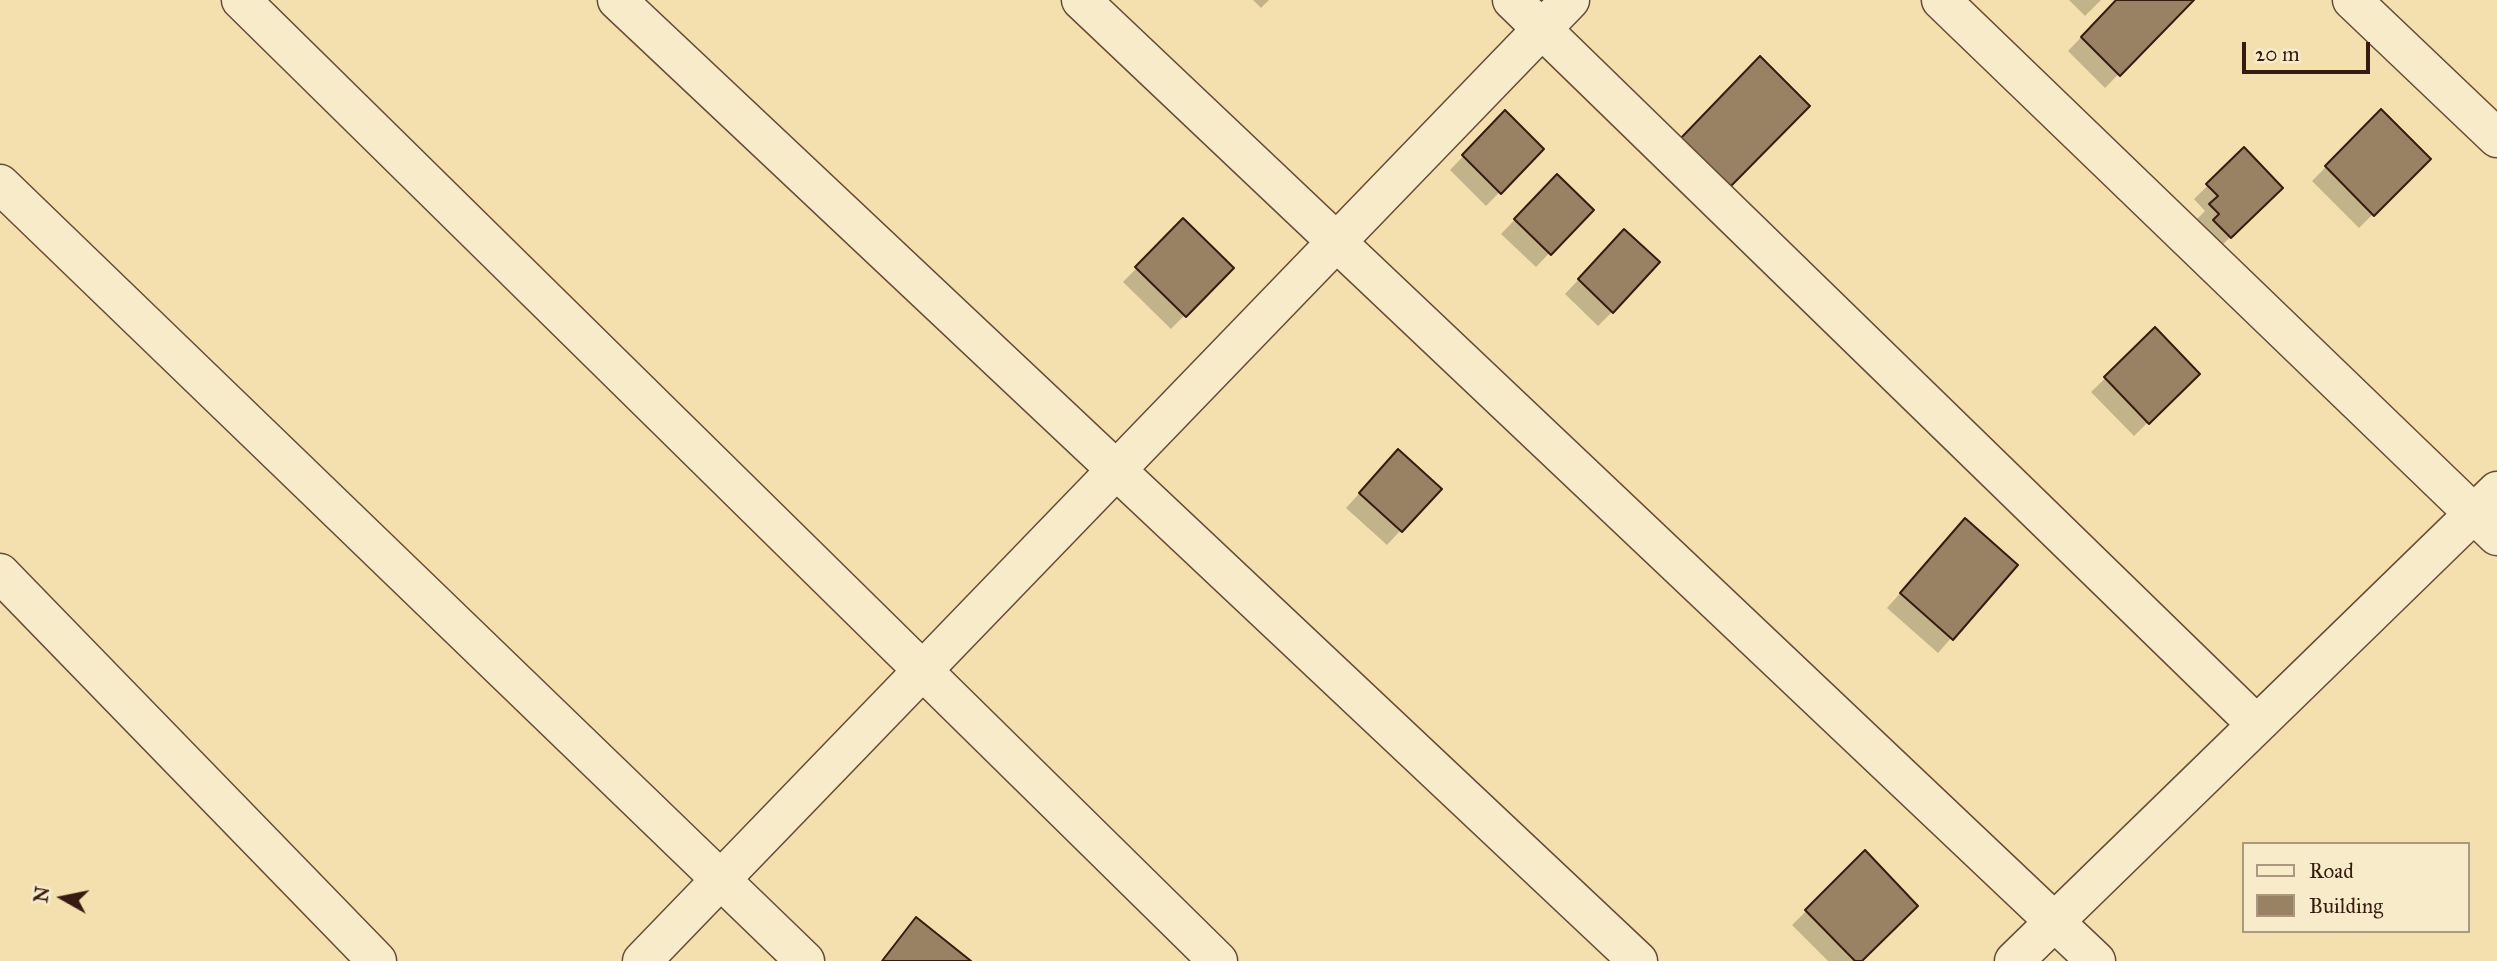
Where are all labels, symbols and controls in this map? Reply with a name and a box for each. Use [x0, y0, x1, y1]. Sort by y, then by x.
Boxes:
scale bar [2245, 28, 2373, 72]
text: 20 m [2255, 41, 2300, 67]
legend [2242, 842, 2469, 933]
text: Road [2309, 858, 2354, 884]
north arrow [28, 863, 98, 933]
text: N [29, 885, 54, 904]
text: Building [2309, 893, 2383, 919]

